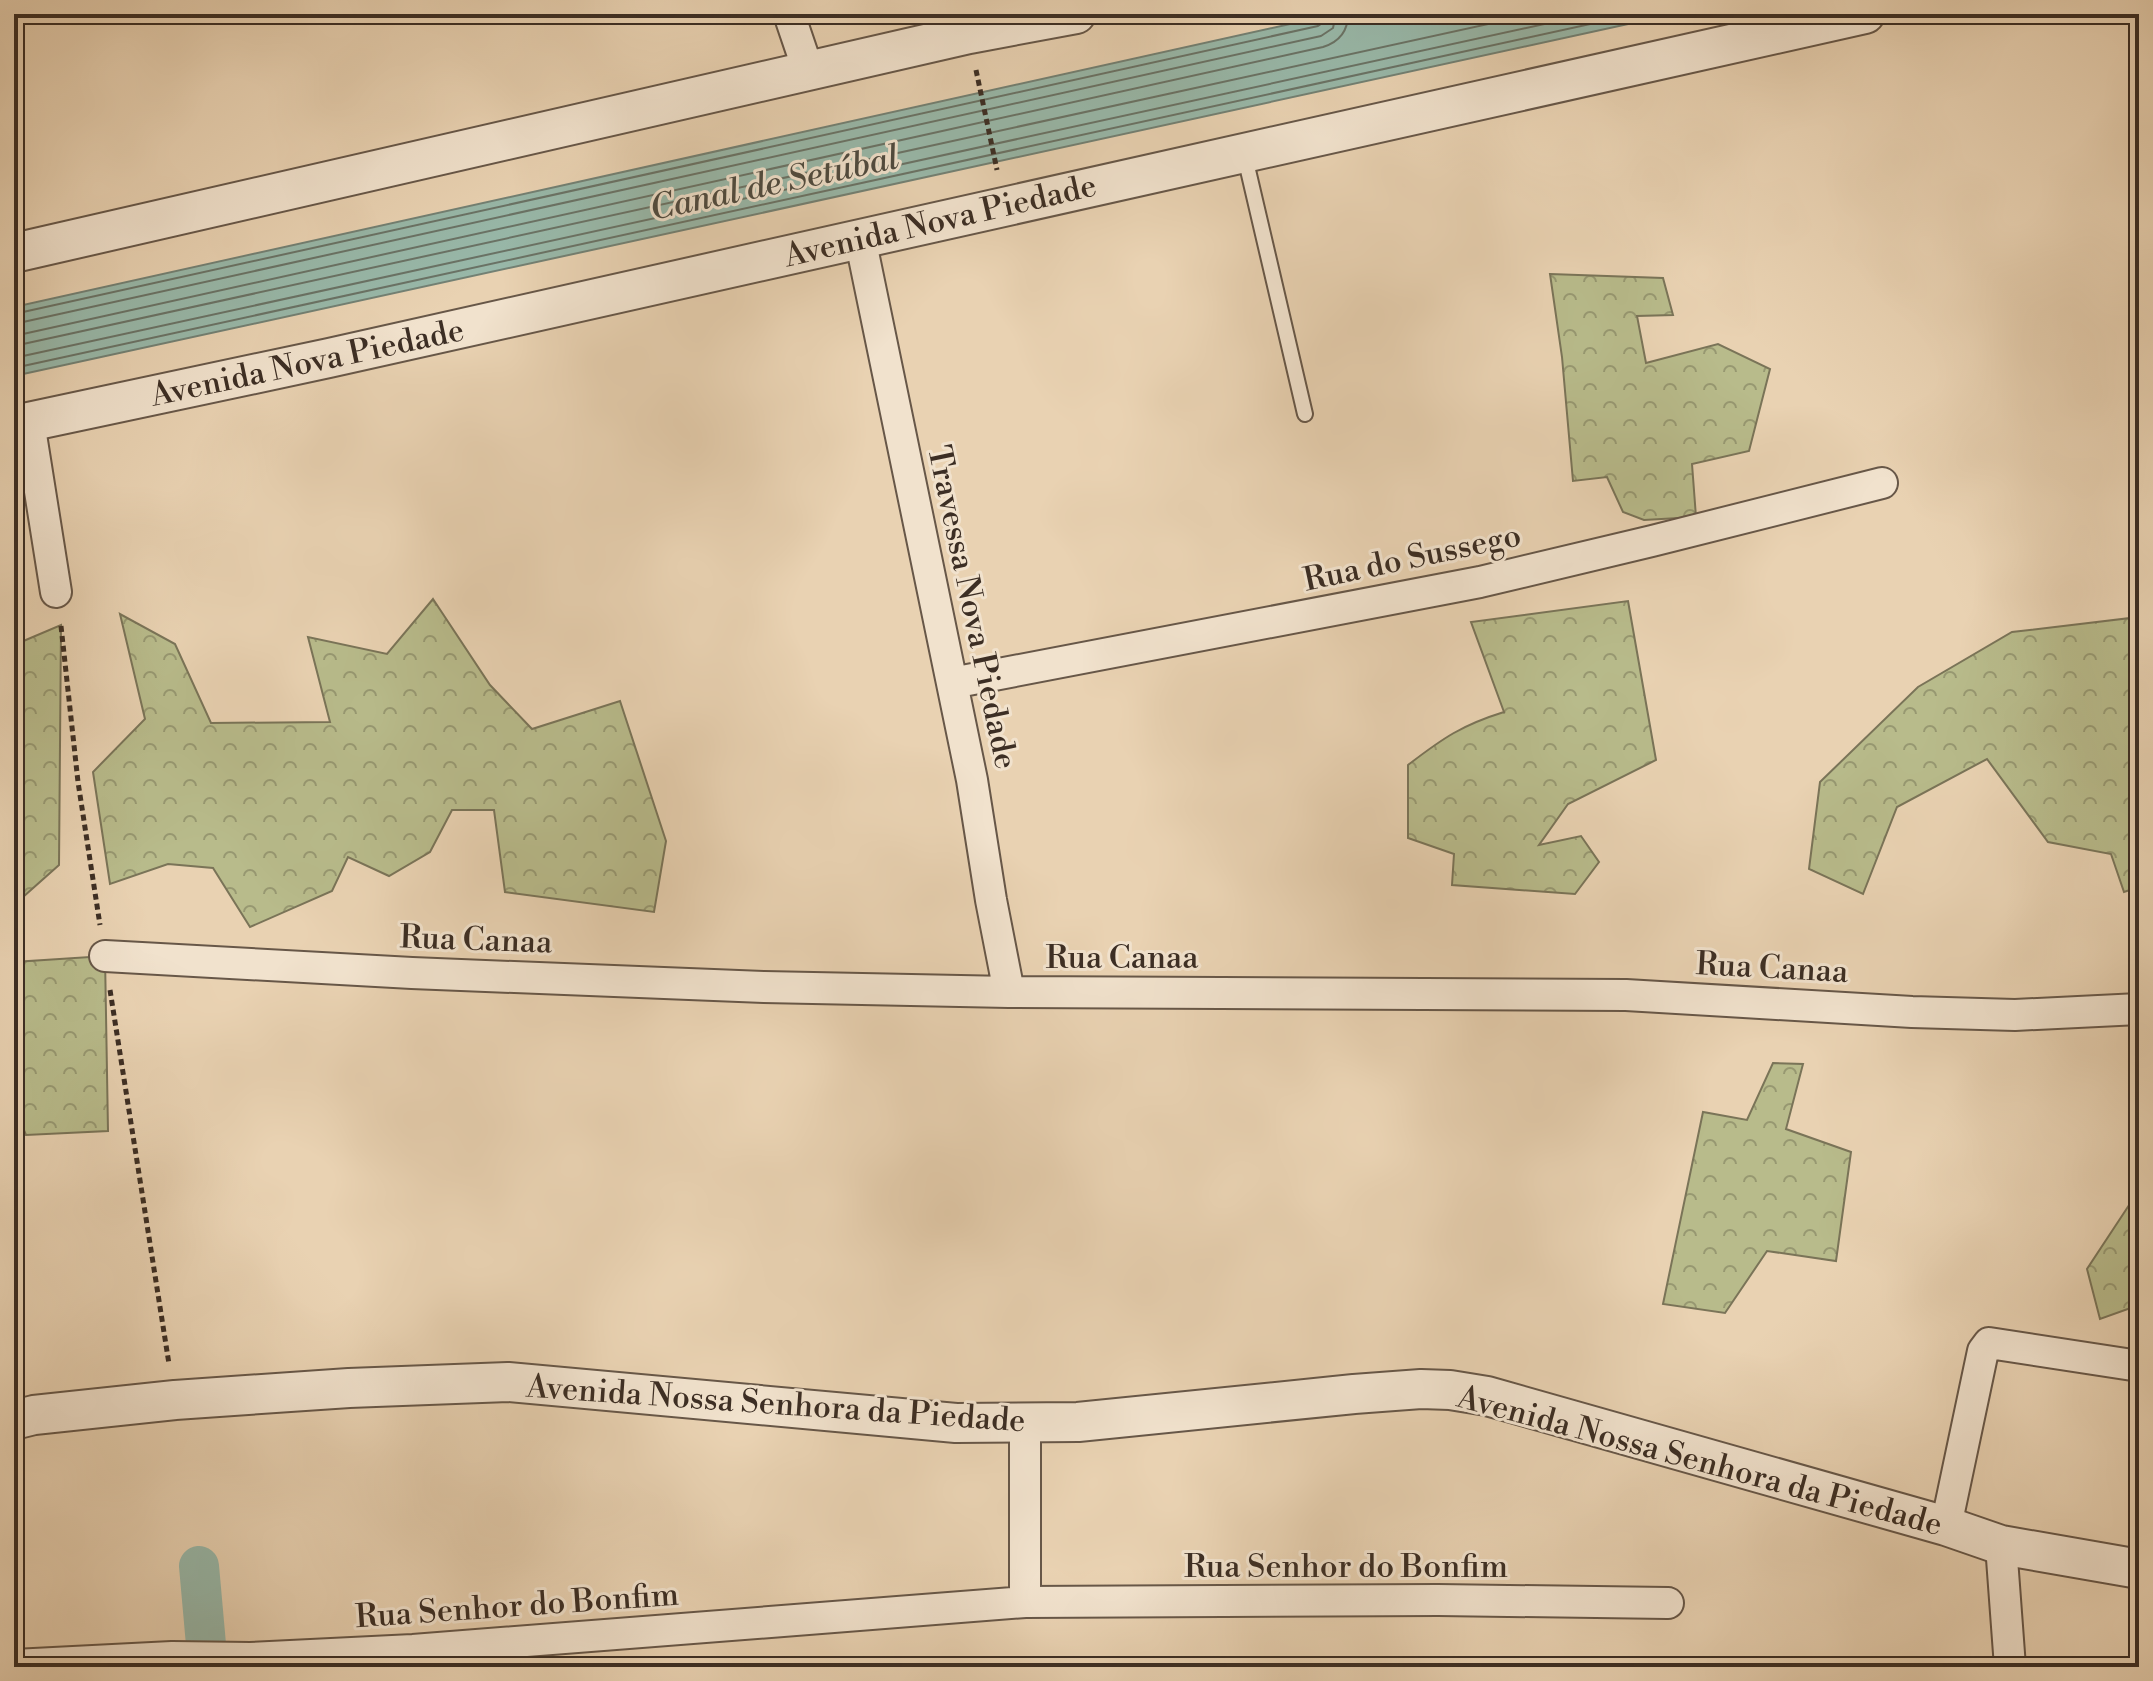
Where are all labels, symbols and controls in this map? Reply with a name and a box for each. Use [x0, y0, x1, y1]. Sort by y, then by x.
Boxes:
water label: Canal de Setúbal [646, 137, 903, 231]
street label: Avenida Nova Piedade [779, 166, 1100, 277]
street label: Avenida Nova Piedade [146, 310, 468, 416]
street label: Travessa Nova Piedade [918, 442, 1026, 773]
street label: Rua do Sussego [1300, 515, 1525, 601]
street label: Rua Canaa [399, 917, 554, 963]
street label: Rua Canaa [1046, 938, 1199, 978]
street label: Rua Canaa [1695, 944, 1850, 992]
street label: Avenida Nossa Senhora da Piedade [524, 1367, 1027, 1441]
street label: Avenida Nossa Senhora da Piedade [1452, 1377, 1947, 1545]
street label: Rua Senhor do Bonfim [1184, 1547, 1508, 1587]
street label: Rua Senhor do Bonfim [354, 1575, 680, 1637]

